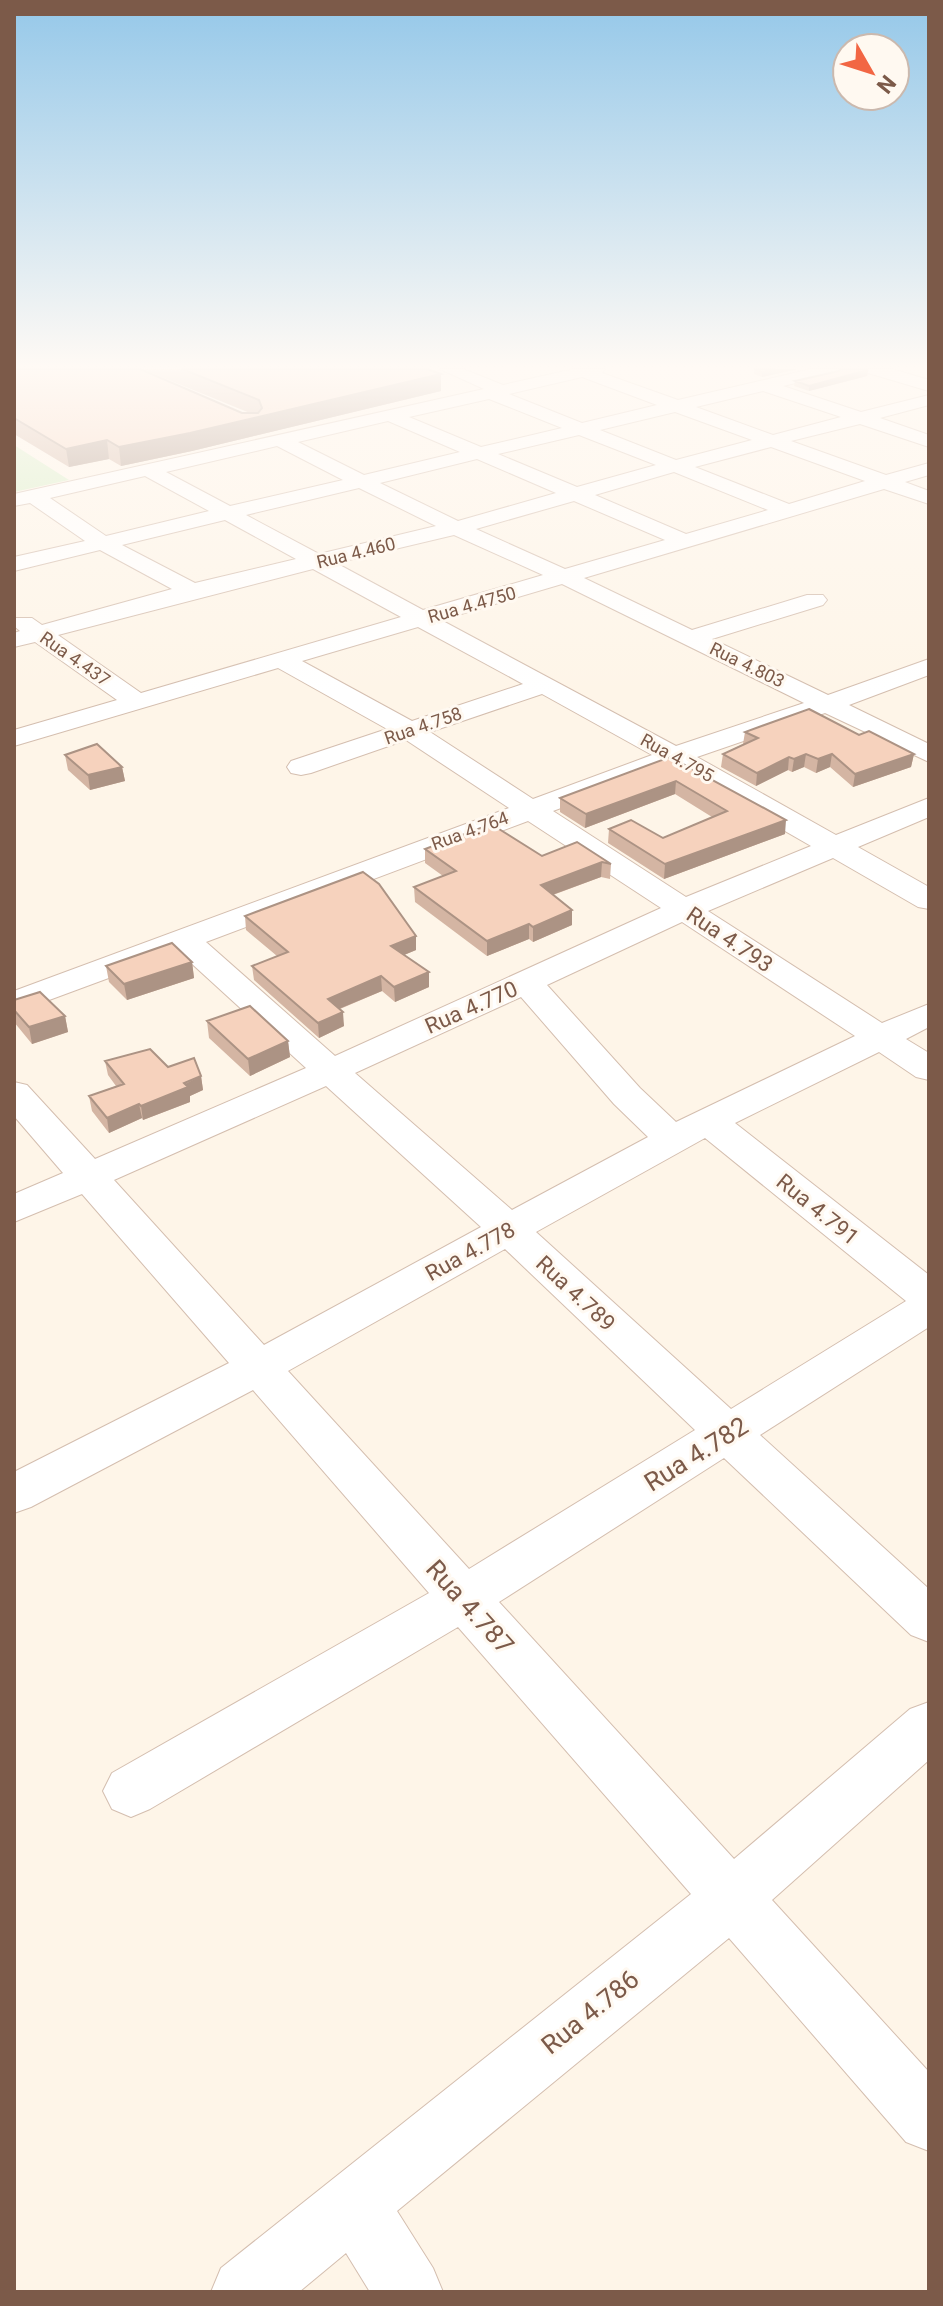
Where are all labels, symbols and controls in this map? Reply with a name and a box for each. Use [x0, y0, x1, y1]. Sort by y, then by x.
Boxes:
north arrow [831, 32, 911, 112]
text: N [872, 70, 901, 98]
street label: Rua 4.460 [314, 533, 397, 572]
street label: Rua 4.4750 [425, 582, 518, 627]
street label: Rua 4.437 [36, 627, 114, 690]
street label: Rua 4.803 [706, 637, 788, 692]
street label: Rua 4.758 [381, 702, 464, 749]
street label: Rua 4.795 [637, 729, 718, 786]
street label: Rua 4.764 [428, 807, 511, 854]
street label: Rua 4.793 [682, 902, 777, 977]
street label: Rua 4.770 [421, 976, 521, 1039]
street label: Rua 4.791 [772, 1169, 864, 1250]
street label: Rua 4.778 [421, 1217, 519, 1286]
street label: Rua 4.789 [531, 1251, 620, 1336]
street label: Rua 4.782 [639, 1410, 753, 1498]
street label: Rua 4.787 [420, 1554, 520, 1660]
street label: Rua 4.786 [535, 1964, 645, 2060]

